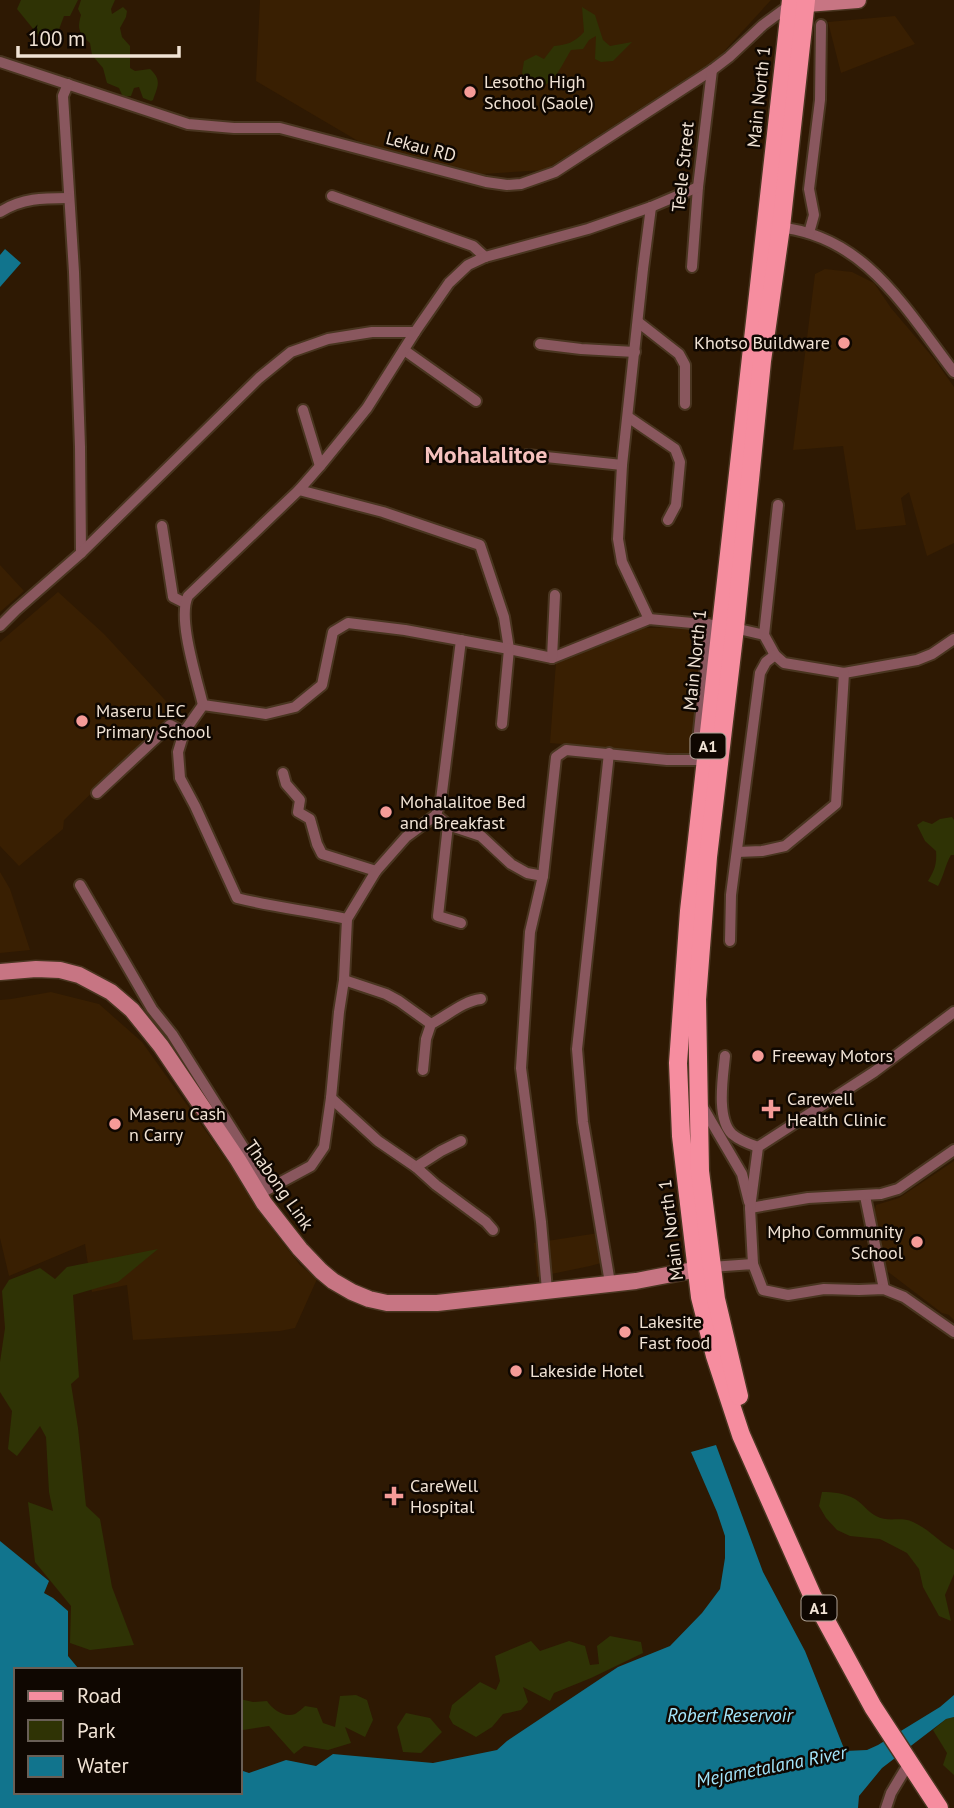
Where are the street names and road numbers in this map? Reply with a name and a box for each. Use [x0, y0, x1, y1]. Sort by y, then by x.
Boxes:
street label: Main North 1 [742, 45, 775, 149]
street label: Teele Street [666, 121, 699, 213]
street label: Lekau RD [383, 126, 459, 167]
street label: Main North 1 [678, 608, 711, 712]
road number: A1 [690, 734, 726, 758]
street label: Thabong Link [240, 1135, 319, 1235]
street label: Main North 1 [653, 1178, 688, 1282]
road number: A1 [802, 1596, 836, 1620]

